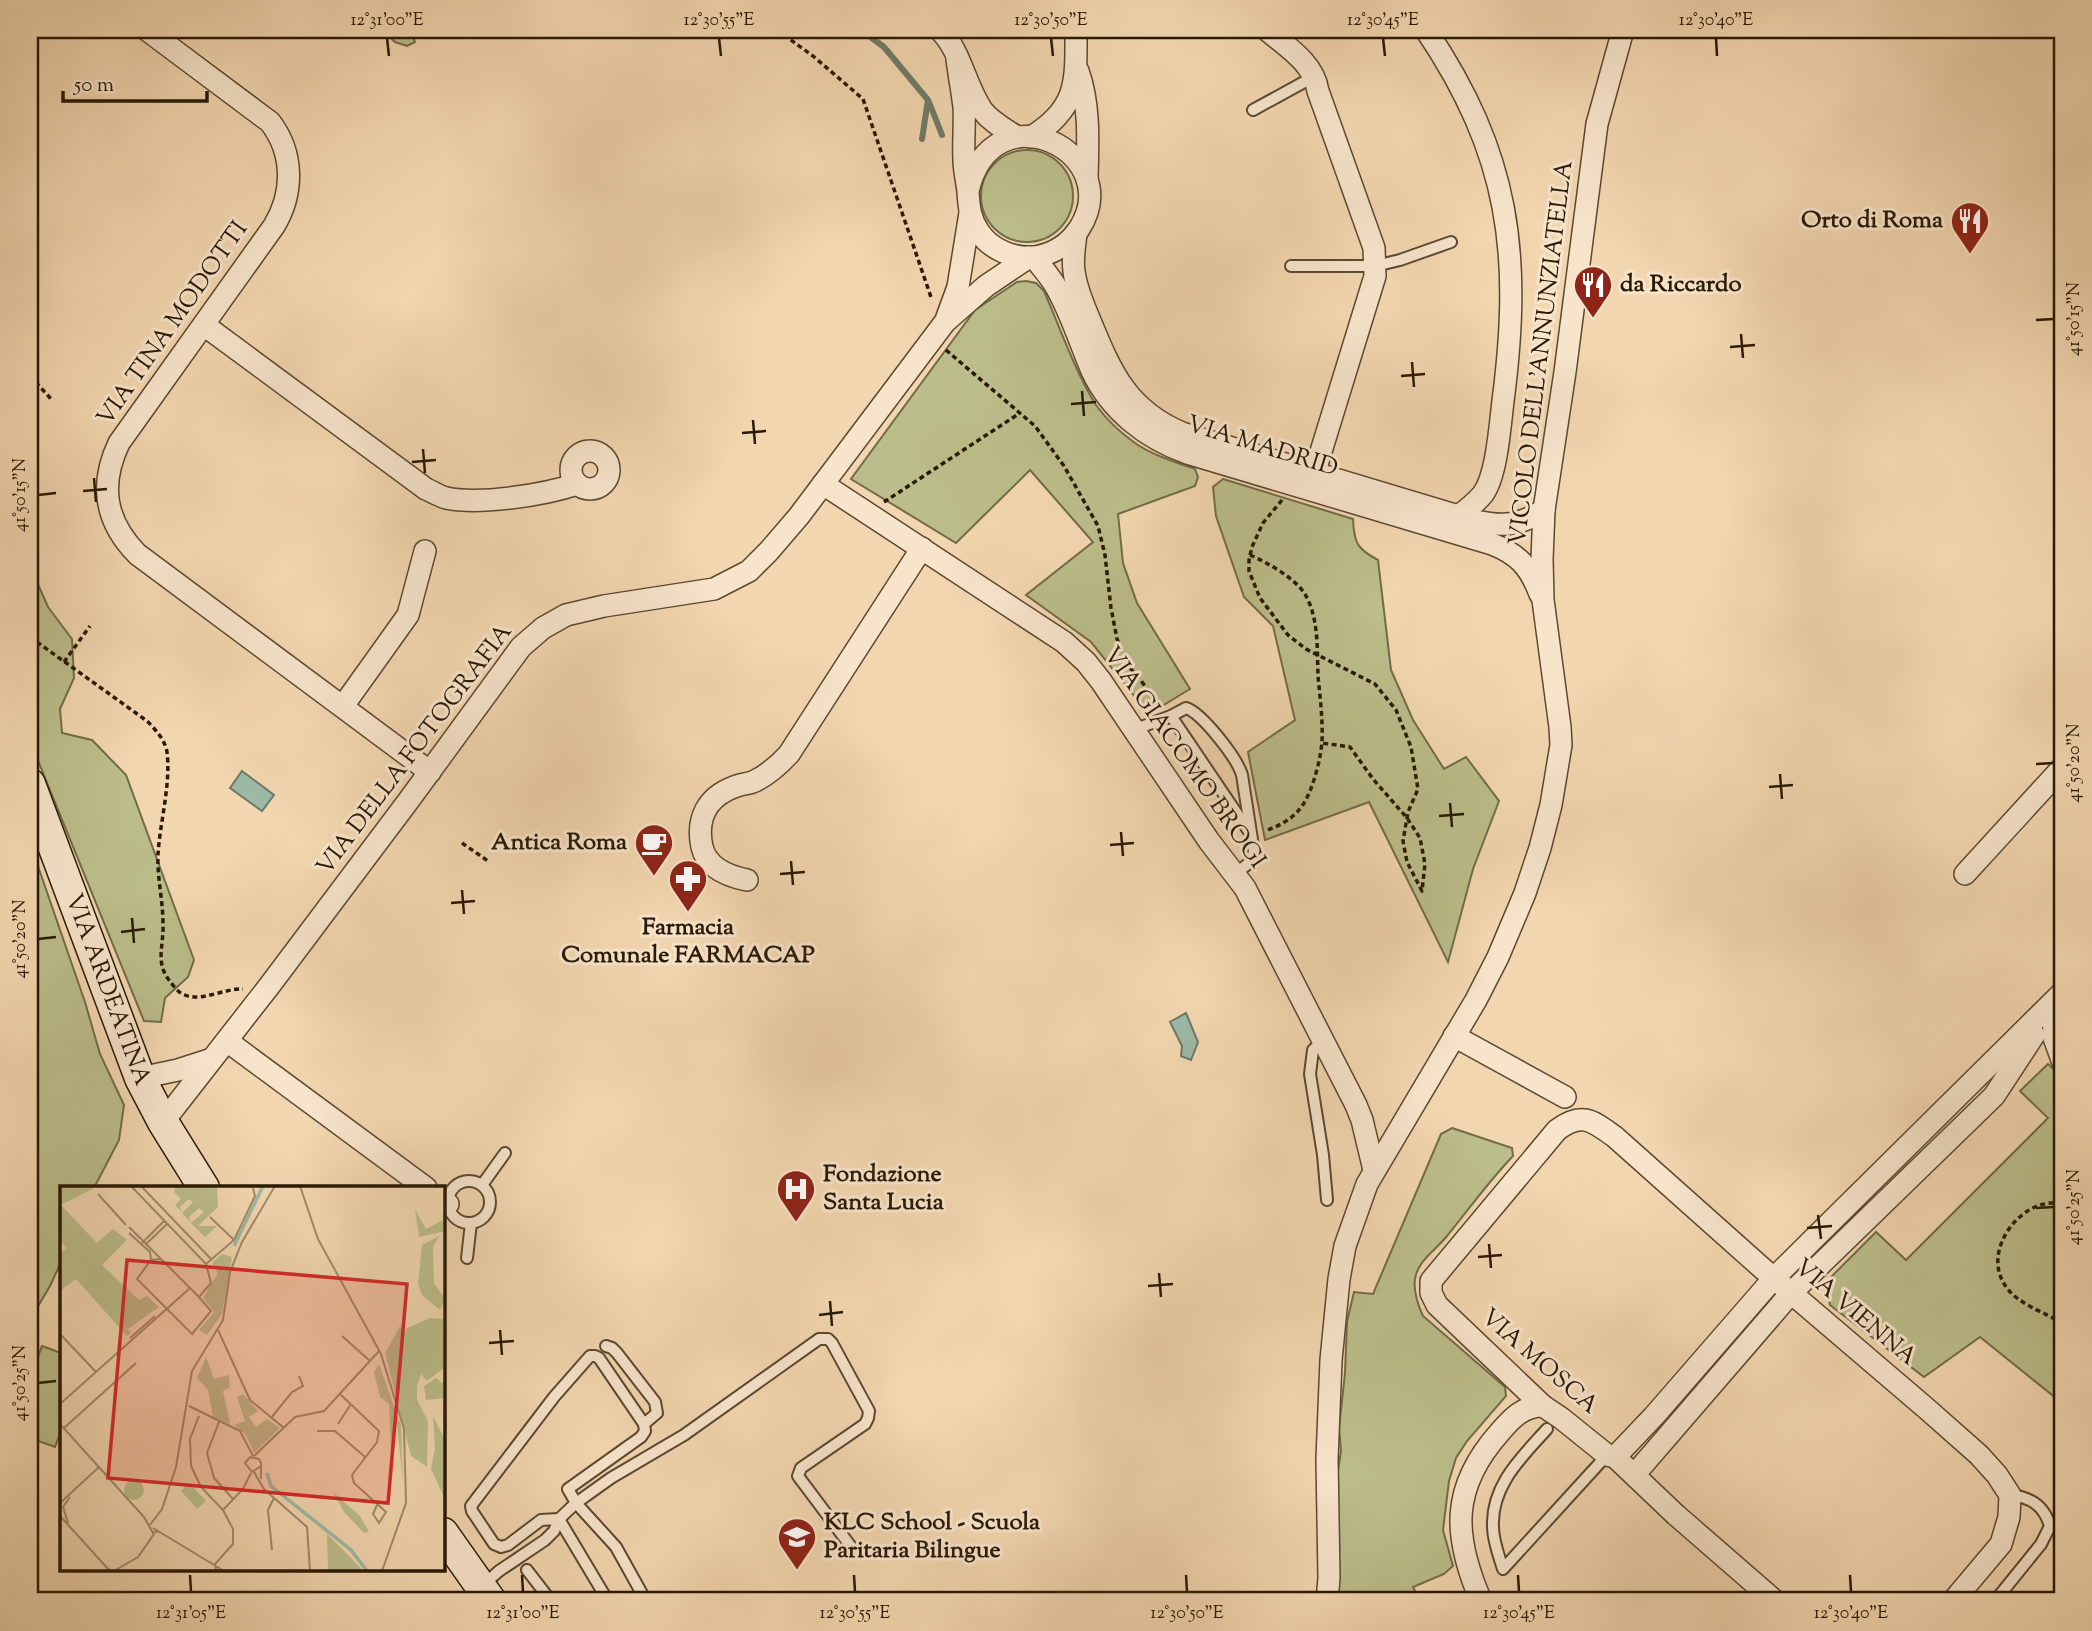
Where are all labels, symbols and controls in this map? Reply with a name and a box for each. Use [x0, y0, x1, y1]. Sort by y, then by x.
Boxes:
text: 12°31'00"E [350, 8, 424, 34]
text: 12°30'55"E [684, 8, 755, 34]
text: 12°30'50"E [1014, 8, 1088, 34]
text: 12°30'45"E [1347, 8, 1419, 34]
text: 12°30'40"E [1679, 8, 1753, 34]
scale bar [63, 60, 206, 104]
text: 50 m [73, 71, 114, 101]
street label: VICOLO DELL'ANNUNZIATELLA [1502, 158, 1583, 547]
restaurant icon: Orto di Roma [1949, 200, 1991, 255]
place label: Orto di Roma [1801, 204, 1944, 238]
street label: VIA TINA MODOTTI [89, 215, 257, 433]
restaurant icon: da Riccardo [1572, 264, 1614, 319]
place label: da Riccardo [1620, 268, 1742, 302]
text: 41°50'15"N [2062, 282, 2088, 356]
street label: VIA MADRID [1182, 408, 1342, 486]
text: 41°50'15"N [8, 458, 34, 532]
street label: VIA DELLA FOTOGRAFIA [309, 617, 521, 883]
street label: VIA GIACOMO BROGI [1094, 640, 1274, 876]
text: 41°50'20"N [2062, 723, 2088, 803]
cafe icon: Antica Roma [633, 822, 675, 877]
place label: Antica Roma [491, 826, 628, 860]
pharmacy icon: Farmacia Comunale FARMACAP [667, 858, 709, 913]
street label: VIA ARDEATINA [56, 889, 159, 1091]
text: 41°50'20"N [8, 899, 34, 979]
place label: Farmacia Comunale FARMACAP [561, 911, 815, 973]
place label: Fondazione Santa Lucia [823, 1158, 945, 1220]
hospital icon: Fondazione Santa Lucia [775, 1168, 817, 1223]
text: 41°50'25"N [2062, 1169, 2088, 1245]
inset map [60, 1186, 444, 1572]
street label: VIA VIENNA [1786, 1251, 1924, 1375]
street label: VIA MOSCA [1473, 1301, 1606, 1423]
text: 41°50'25"N [8, 1345, 34, 1421]
place label: KLC School - Scuola Paritaria Bilingue [824, 1506, 1041, 1568]
school or university icon: KLC School - Scuola Paritaria Bilingue [776, 1516, 818, 1571]
text: 12°31'05"E [156, 1601, 226, 1627]
text: 12°31'00"E [486, 1601, 560, 1627]
text: 12°30'55"E [820, 1601, 891, 1627]
text: 12°30'50"E [1150, 1601, 1224, 1627]
text: 12°30'45"E [1483, 1601, 1555, 1627]
text: 12°30'40"E [1814, 1601, 1888, 1627]

